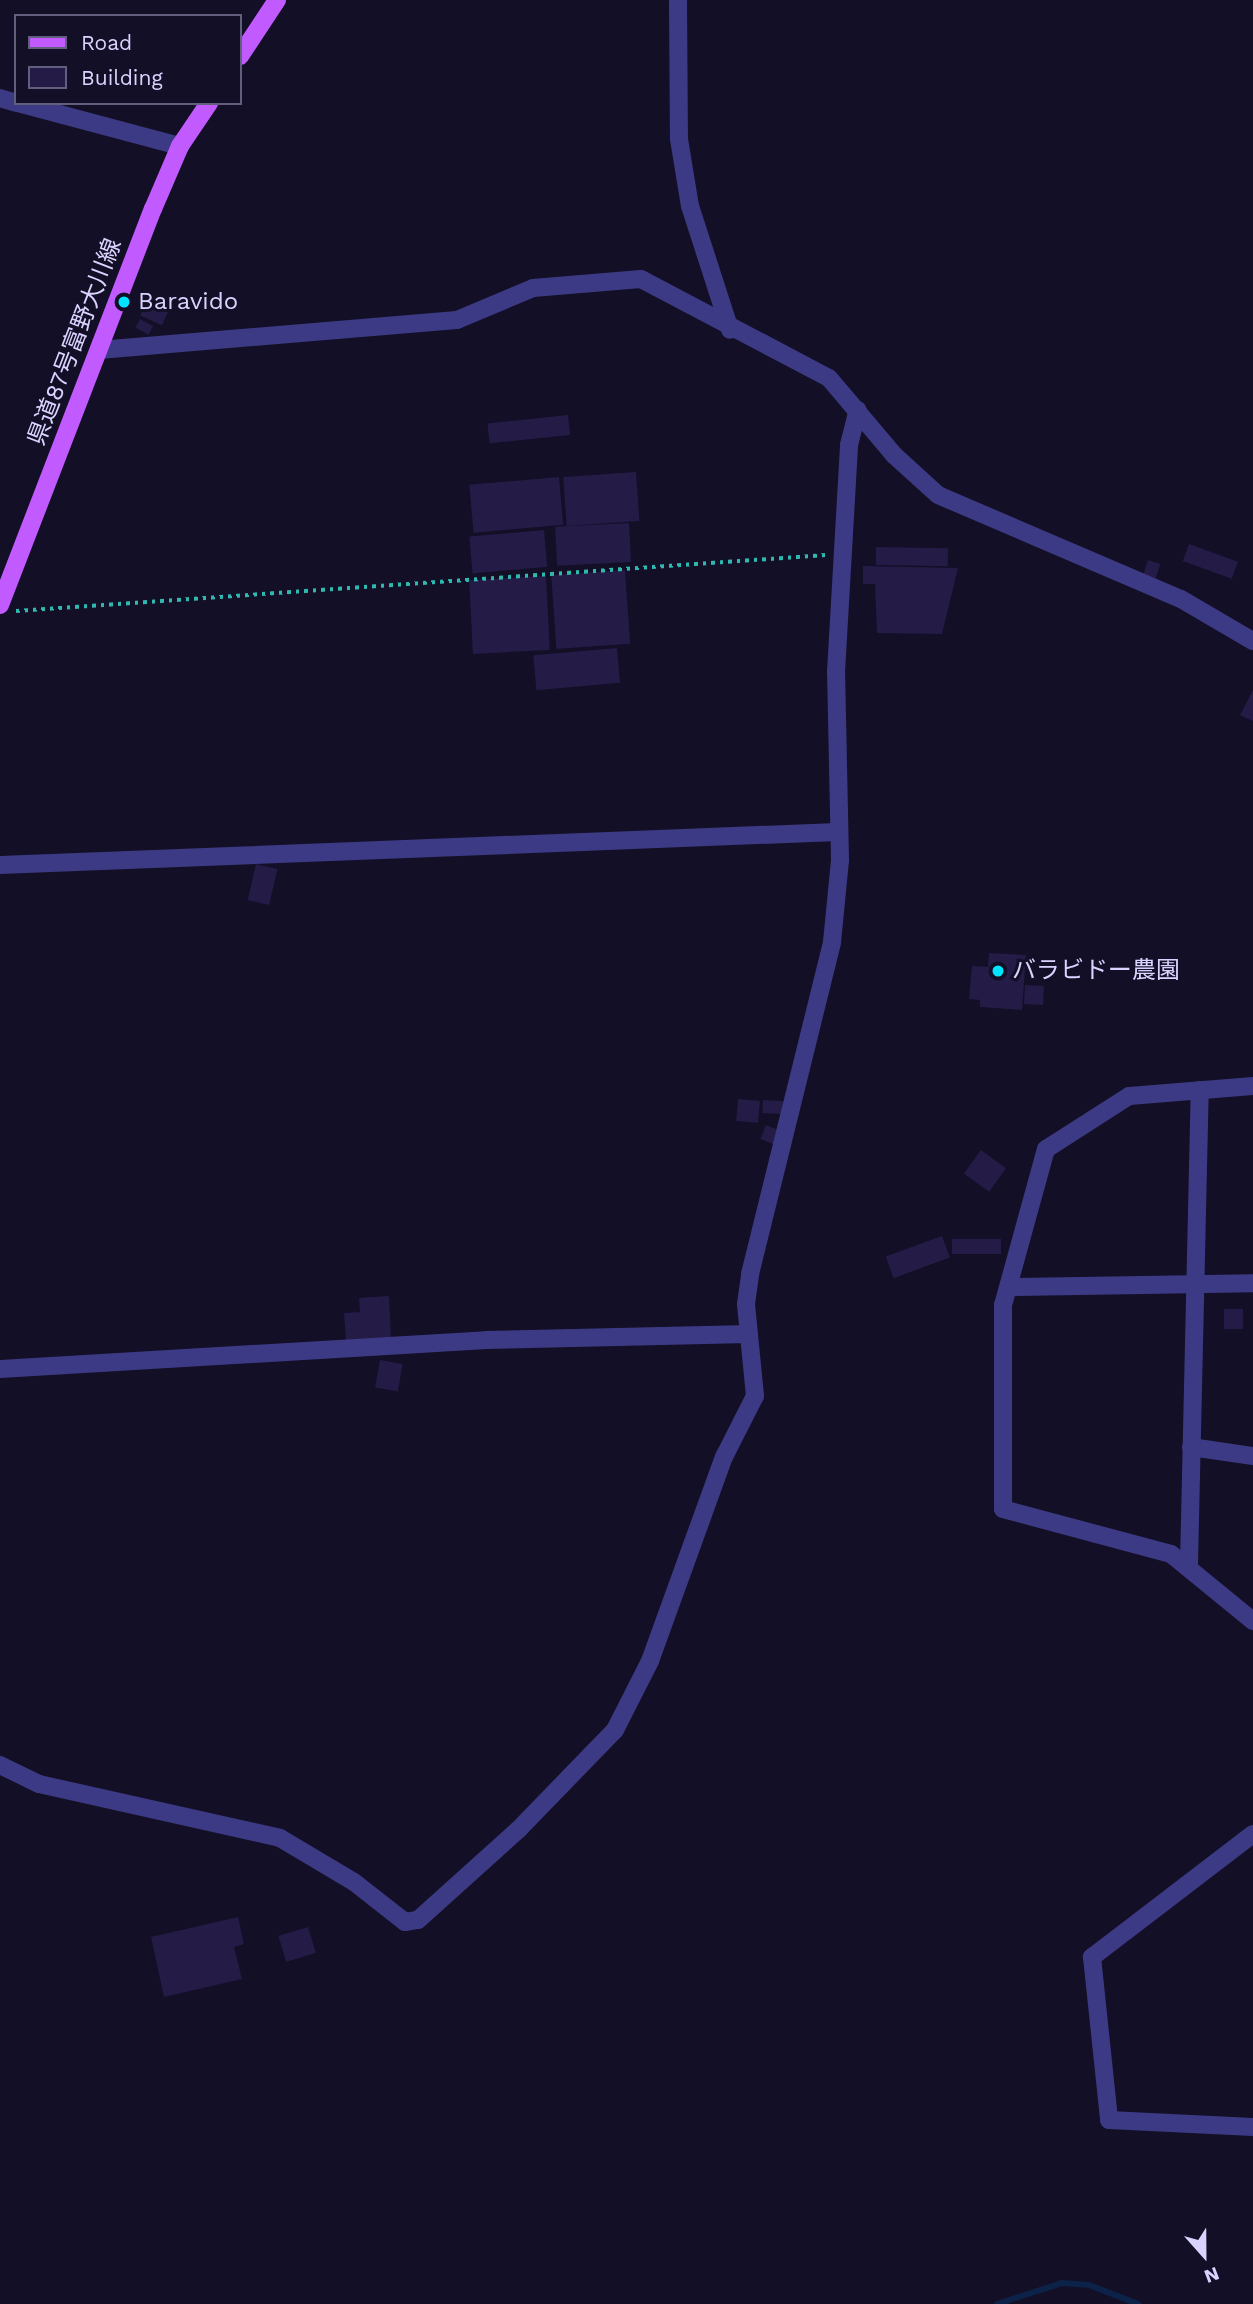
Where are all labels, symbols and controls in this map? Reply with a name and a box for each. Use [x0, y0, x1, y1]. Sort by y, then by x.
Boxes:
legend [14, 14, 242, 105]
text: Road [81, 30, 132, 55]
text: Building [81, 65, 163, 90]
street label: 県道87号富野大川線 [22, 234, 128, 450]
place label: Baravido [138, 288, 238, 316]
marker: Baravido [116, 294, 132, 310]
place label: バラビドー農園 [1012, 957, 1180, 985]
marker: バラビドー農園 [990, 963, 1006, 979]
north arrow [1169, 2220, 1239, 2290]
text: N [1201, 2262, 1222, 2288]

